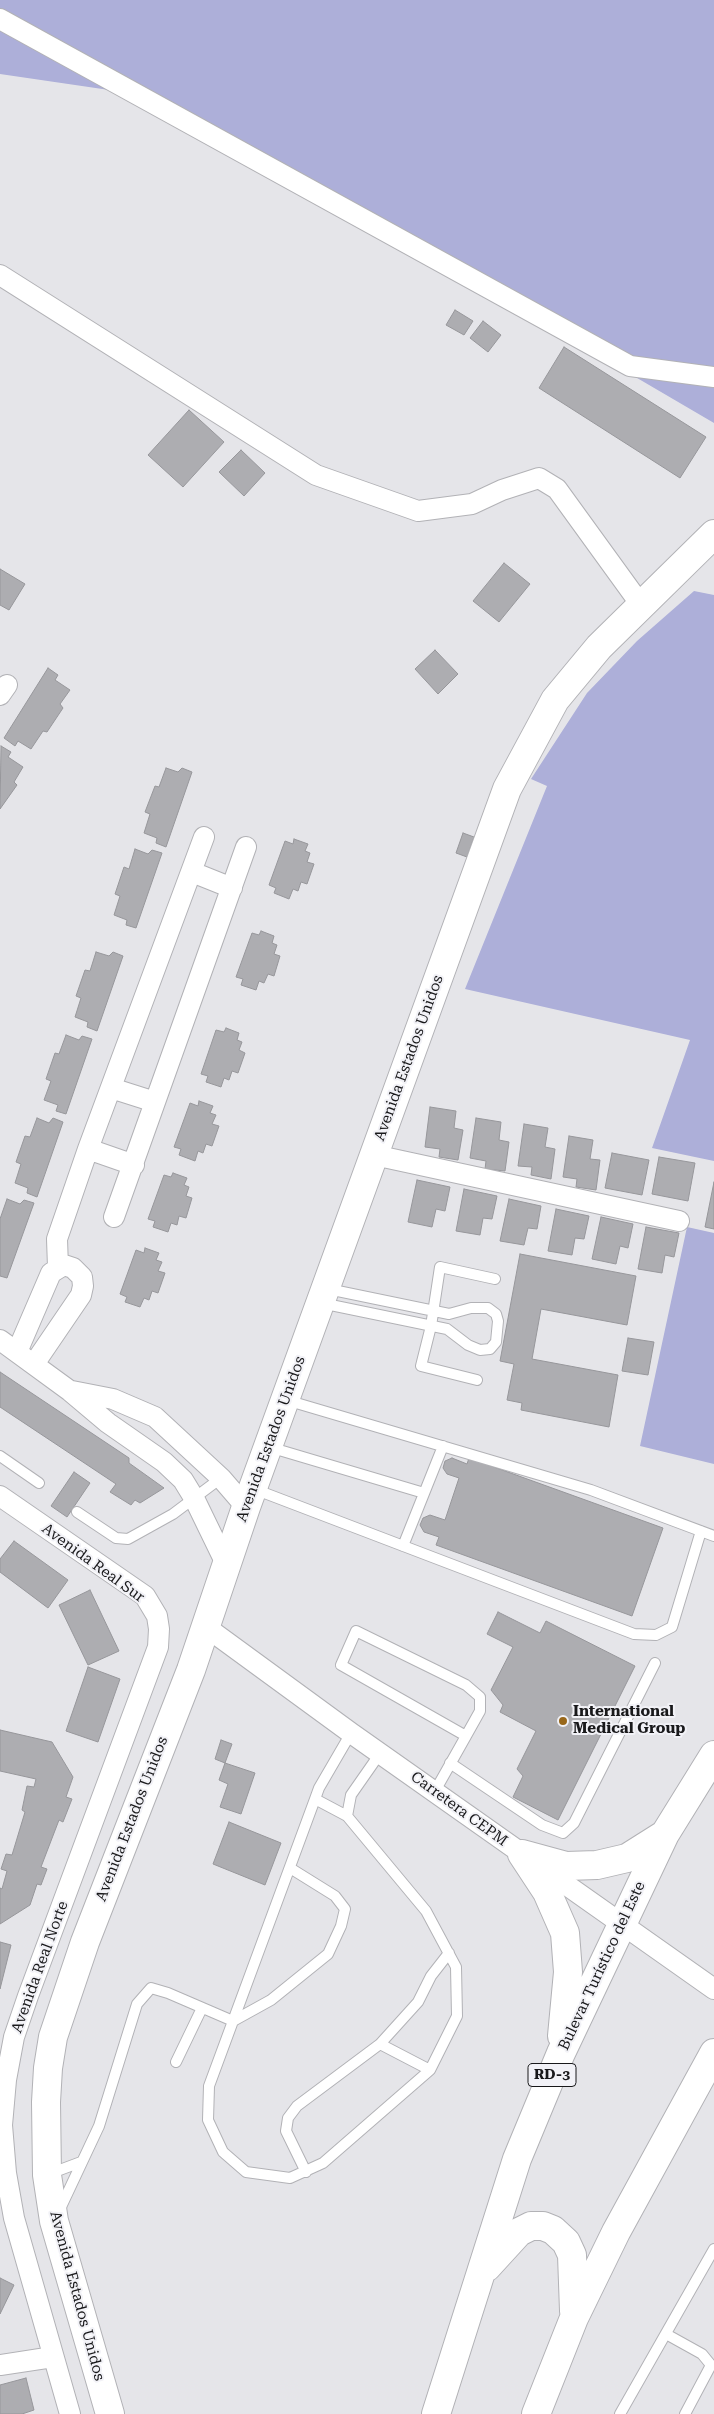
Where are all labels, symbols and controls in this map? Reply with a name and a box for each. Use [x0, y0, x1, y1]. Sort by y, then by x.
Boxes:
street label: Avenida Estados Unidos [371, 973, 447, 1143]
street label: Avenida Estados Unidos [233, 1354, 309, 1524]
street label: Avenida Real Sur [38, 1520, 148, 1606]
place label: International Medical Group [573, 1703, 685, 1738]
marker: International Medical Group [557, 1715, 569, 1727]
street label: Avenida Estados Unidos [92, 1734, 172, 1904]
street label: Carretera CEPM [407, 1768, 511, 1850]
street label: Bulevar Turístico del Este [555, 1879, 649, 2053]
street label: Avenida Real Norte [8, 1899, 72, 2035]
road number: RD-3 [528, 2064, 576, 2086]
street label: Avenida Estados Unidos [46, 2209, 108, 2383]

